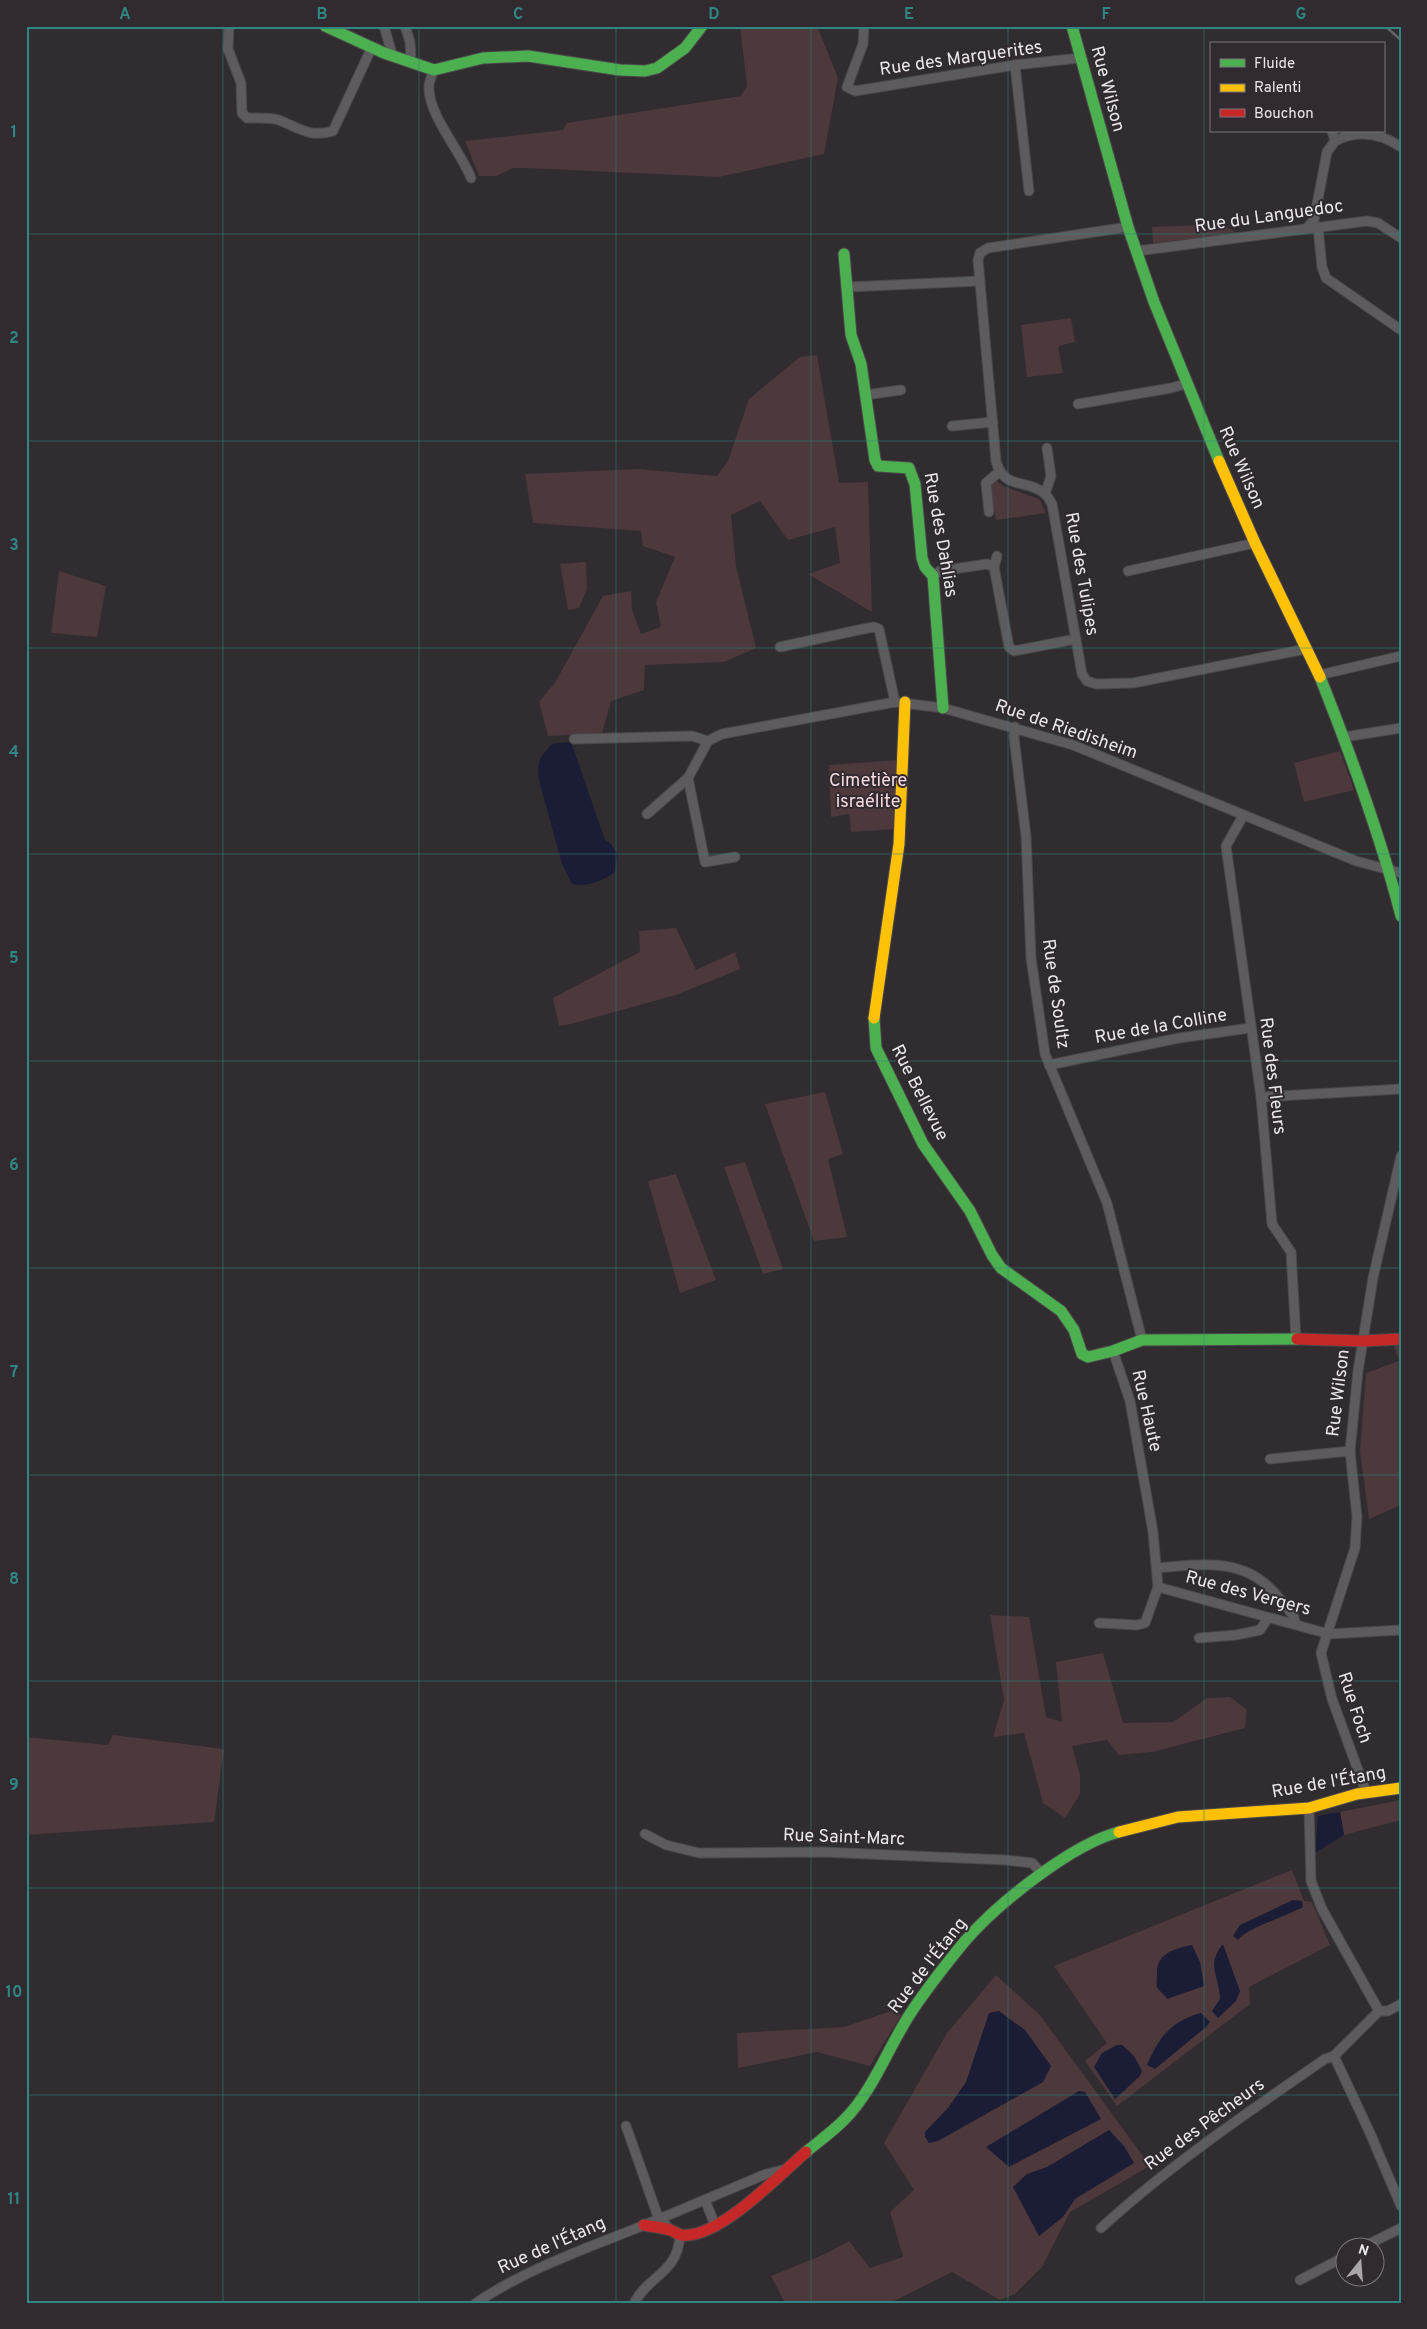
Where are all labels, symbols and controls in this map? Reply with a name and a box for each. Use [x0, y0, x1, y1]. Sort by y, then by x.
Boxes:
text: A [119, 5, 131, 25]
text: B [316, 5, 328, 25]
text: C [513, 5, 523, 25]
text: D [708, 5, 720, 25]
text: E [904, 5, 914, 25]
text: F [1101, 5, 1111, 25]
text: G [1296, 5, 1306, 25]
street label: Rue des Marguerites [878, 36, 1044, 82]
legend [1210, 42, 1384, 132]
street label: Rue Wilson [1084, 43, 1130, 135]
text: Fluide [1254, 55, 1295, 74]
text: Ralenti [1254, 79, 1301, 98]
text: Bouchon [1254, 105, 1314, 124]
text: 1 [11, 123, 17, 143]
street label: Rue du Languedoc [1193, 195, 1345, 239]
text: 2 [9, 329, 19, 349]
street label: Rue Wilson [1213, 423, 1269, 513]
street label: Rue des Dahlias [918, 471, 962, 599]
street label: Rue des Tulipes [1059, 511, 1103, 637]
text: 3 [9, 536, 19, 556]
street label: Rue de Riedisheim [992, 695, 1140, 765]
text: 4 [9, 743, 19, 763]
park label: Cimetière israélite [829, 770, 907, 814]
street label: Rue de Soultz [1036, 938, 1074, 1050]
text: 5 [9, 949, 19, 969]
street label: Rue de la Colline [1093, 1004, 1229, 1050]
street label: Rue des Fleurs [1253, 1016, 1291, 1136]
street label: Rue Bellevue [885, 1041, 953, 1145]
text: 6 [9, 1156, 19, 1176]
street label: Rue Wilson [1322, 1348, 1356, 1438]
text: 7 [10, 1363, 18, 1383]
street label: Rue Haute [1125, 1368, 1167, 1454]
street label: Rue des Vergers [1183, 1566, 1313, 1622]
text: 8 [9, 1570, 19, 1590]
street label: Rue Foch [1332, 1669, 1376, 1747]
street label: Rue de l'Étang [1270, 1760, 1388, 1804]
text: 9 [9, 1776, 19, 1796]
street label: Rue Saint-Marc [782, 1824, 906, 1852]
street label: Rue de l'Étang [882, 1912, 973, 2019]
text: 10 [6, 1983, 22, 2003]
street label: Rue des Pêcheurs [1140, 2074, 1270, 2176]
text: 11 [8, 2190, 20, 2210]
street label: Rue de l'Étang [494, 2210, 610, 2280]
north arrow [1334, 2236, 1384, 2286]
text: N [1356, 2241, 1371, 2261]

